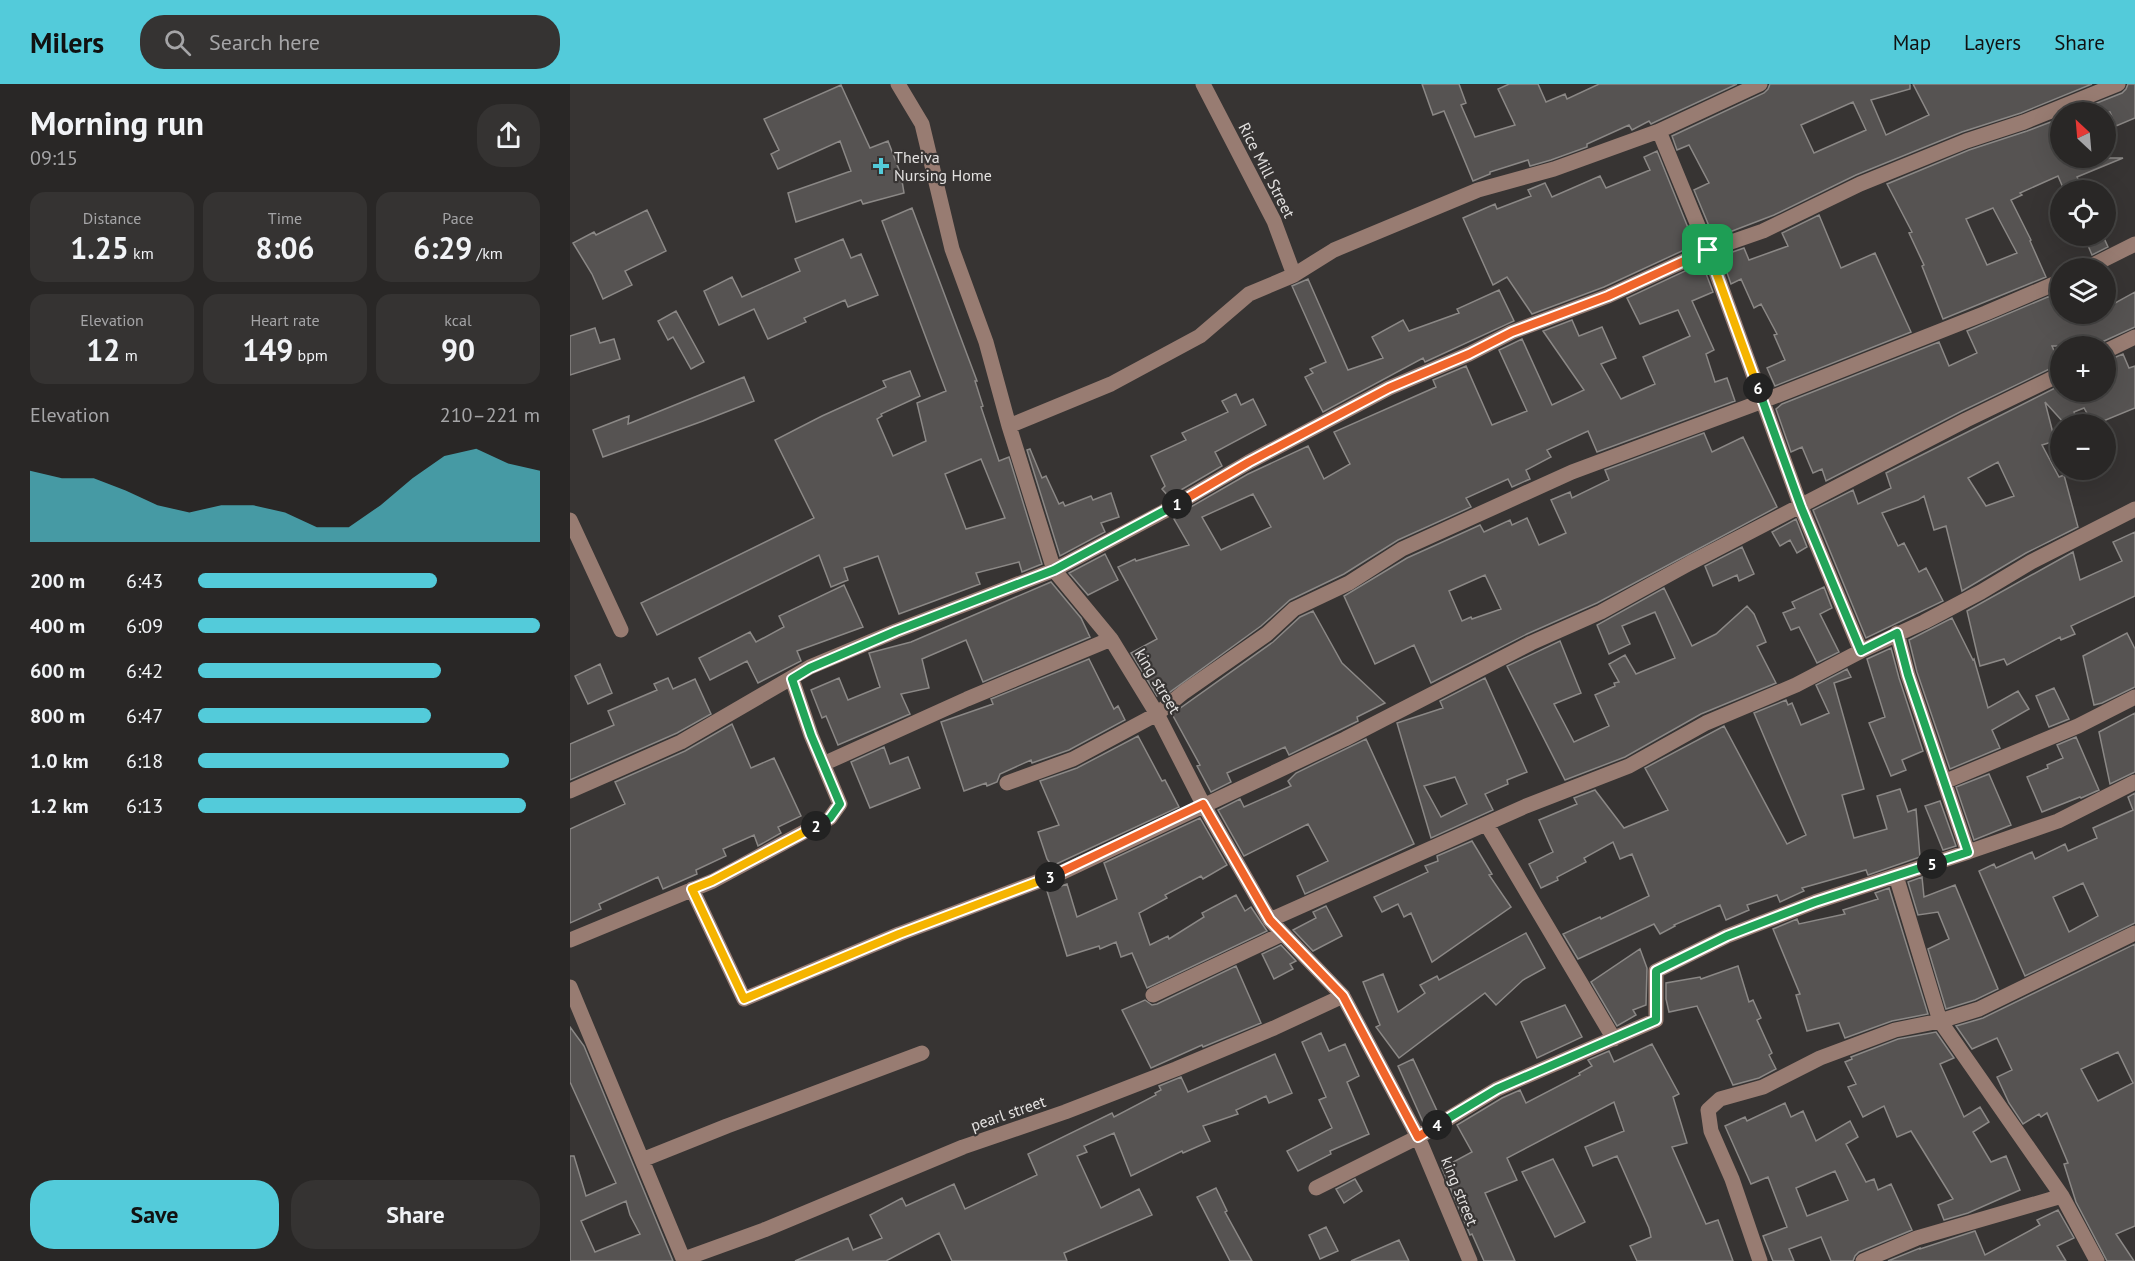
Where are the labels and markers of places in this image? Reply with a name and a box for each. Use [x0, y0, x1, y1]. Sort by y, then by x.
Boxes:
place label: Theiva Nursing Home [894, 147, 992, 185]
marker: Theiva Nursing Home [872, 157, 890, 175]
pin [1682, 224, 1733, 275]
pin: 6 [1743, 373, 1773, 403]
pin: 1 [1162, 489, 1192, 519]
pin: 2 [801, 811, 831, 841]
pin: 5 [1917, 849, 1947, 879]
pin: 3 [1035, 862, 1065, 892]
pin: 4 [1422, 1110, 1452, 1140]

